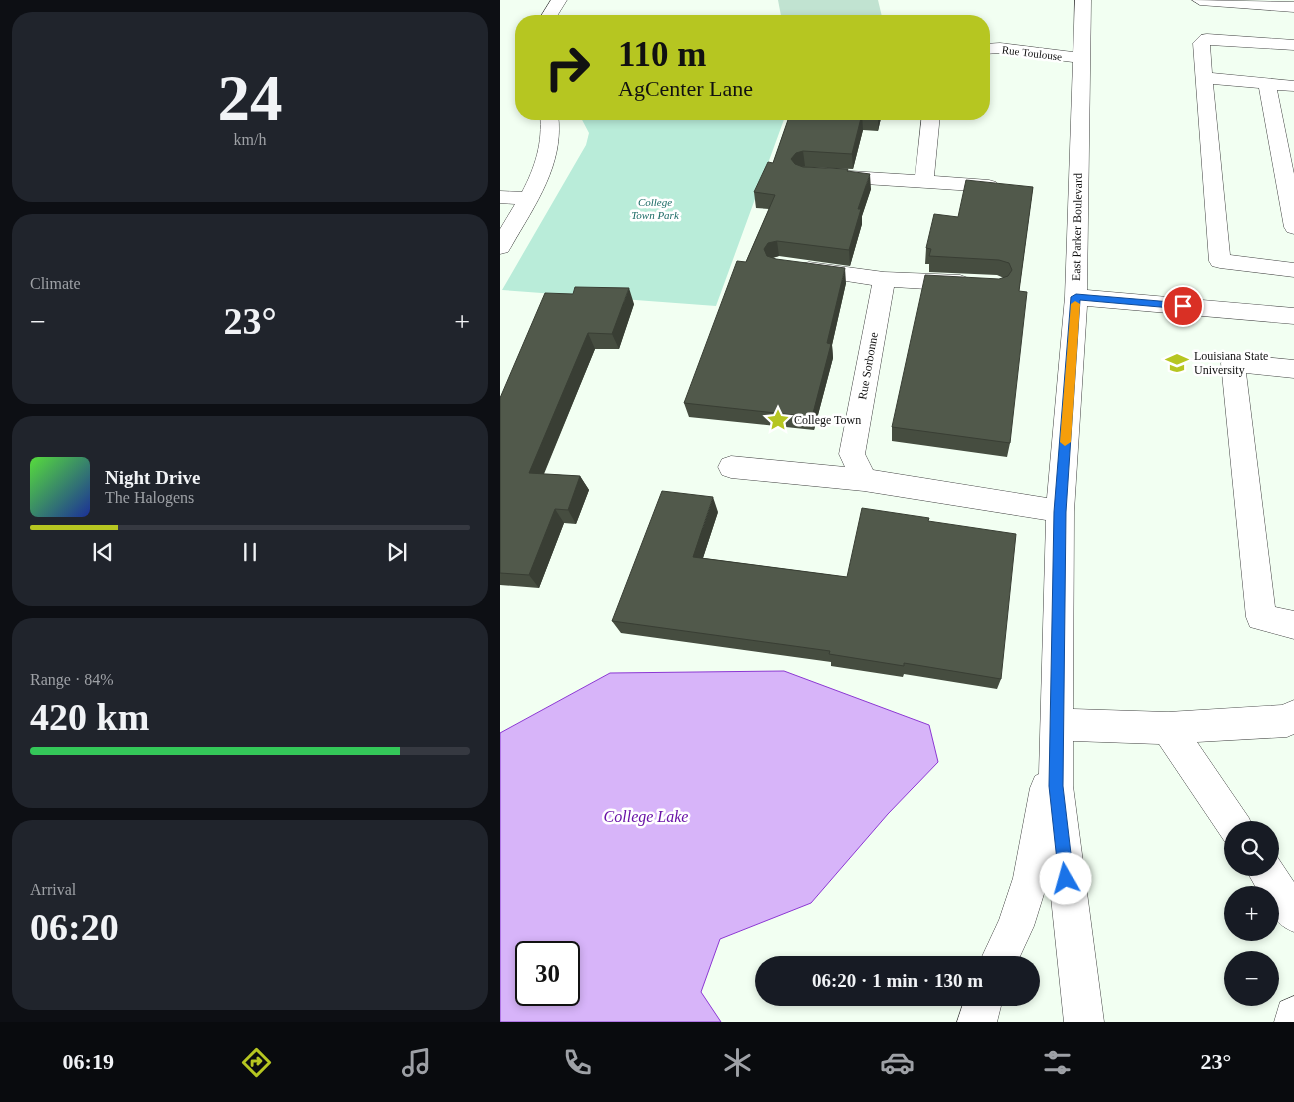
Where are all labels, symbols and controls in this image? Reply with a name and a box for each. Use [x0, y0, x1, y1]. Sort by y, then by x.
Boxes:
icon: right [535, 35, 600, 100]
text: 110 m [618, 35, 706, 74]
street label: Rue Toulouse [1001, 43, 1063, 63]
text: 24 [218, 62, 283, 134]
text: AgCenter Lane [618, 76, 753, 101]
text: km/h [234, 131, 266, 148]
street label: East Parker Boulevard [1069, 173, 1085, 281]
park label: College Town Park [631, 196, 680, 221]
text: Climate [30, 275, 81, 292]
pin [1162, 285, 1204, 327]
icon: arrive [1169, 292, 1197, 320]
text: 23° [223, 300, 277, 342]
text: − [30, 306, 46, 337]
text: + [454, 306, 470, 337]
street label: Rue Sorbonne [855, 331, 881, 401]
place label: Louisiana State University [1194, 349, 1268, 377]
school or university icon: Louisiana State University [1164, 350, 1190, 376]
place icon: College Town [765, 407, 791, 433]
place label: College Town [794, 413, 861, 427]
text: Night Drive [105, 467, 201, 488]
text: The Halogens [105, 489, 194, 506]
icon: previous [89, 538, 117, 566]
icon: pause [236, 538, 264, 566]
icon: next [383, 538, 411, 566]
text: Range · 84% [30, 671, 114, 688]
text: 420 km [30, 696, 149, 738]
water label: College Lake [604, 808, 688, 826]
map controls [1224, 821, 1279, 1006]
button: search [1224, 821, 1279, 876]
position arrow [1039, 852, 1091, 904]
text: Arrival [30, 881, 76, 898]
button: + [1224, 886, 1279, 941]
text: 06:20 [30, 906, 119, 948]
speed limit sign: 30 [515, 941, 580, 1006]
button: − [1224, 951, 1279, 1006]
text: 06:20 · 1 min · 130 m [812, 970, 983, 991]
icon: directions [239, 1045, 274, 1080]
icon: music [399, 1045, 434, 1080]
icon: phone [560, 1045, 595, 1080]
icon: climate [720, 1045, 755, 1080]
icon: car [880, 1045, 915, 1080]
icon: filters [1040, 1045, 1075, 1080]
text: 06:19 [63, 1049, 114, 1074]
text: 23° [1200, 1049, 1231, 1074]

